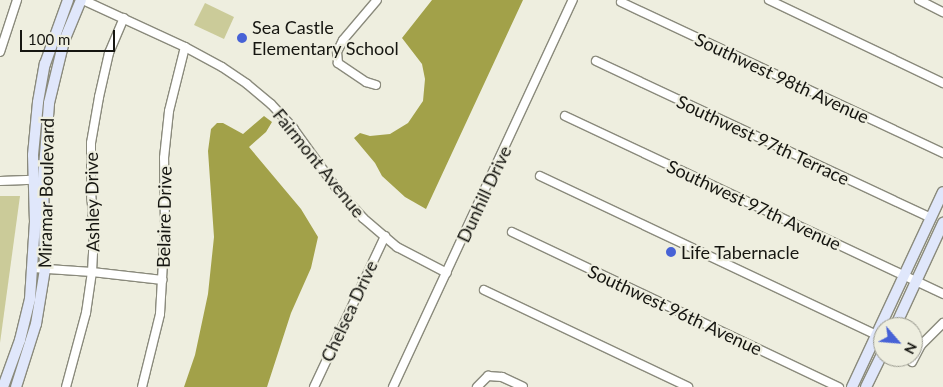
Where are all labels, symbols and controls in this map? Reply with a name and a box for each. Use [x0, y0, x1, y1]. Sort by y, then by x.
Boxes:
place label: Sea Castle Elementary School [252, 17, 399, 59]
scale bar [22, 20, 118, 52]
street label: Southwest 98th Avenue [691, 28, 873, 128]
text: 100 m [28, 30, 70, 48]
marker: Sea Castle Elementary School [236, 32, 248, 44]
street label: Southwest 97th Terrace [673, 90, 853, 190]
street label: Fairmont Avenue [268, 104, 370, 222]
street label: Miramar Boulevard [34, 117, 58, 269]
street label: Dunhill Drive [452, 142, 516, 246]
street label: Ashley Drive [80, 152, 104, 252]
street label: Southwest 97th Avenue [663, 155, 845, 255]
street label: Belaire Drive [152, 166, 176, 268]
place label: Life Tabernacle [681, 241, 800, 263]
marker: Life Tabernacle [665, 246, 677, 258]
street label: Chelsea Drive [316, 257, 382, 365]
street label: Southwest 96th Avenue [584, 260, 766, 360]
north arrow [873, 317, 923, 367]
text: N [901, 340, 921, 357]

